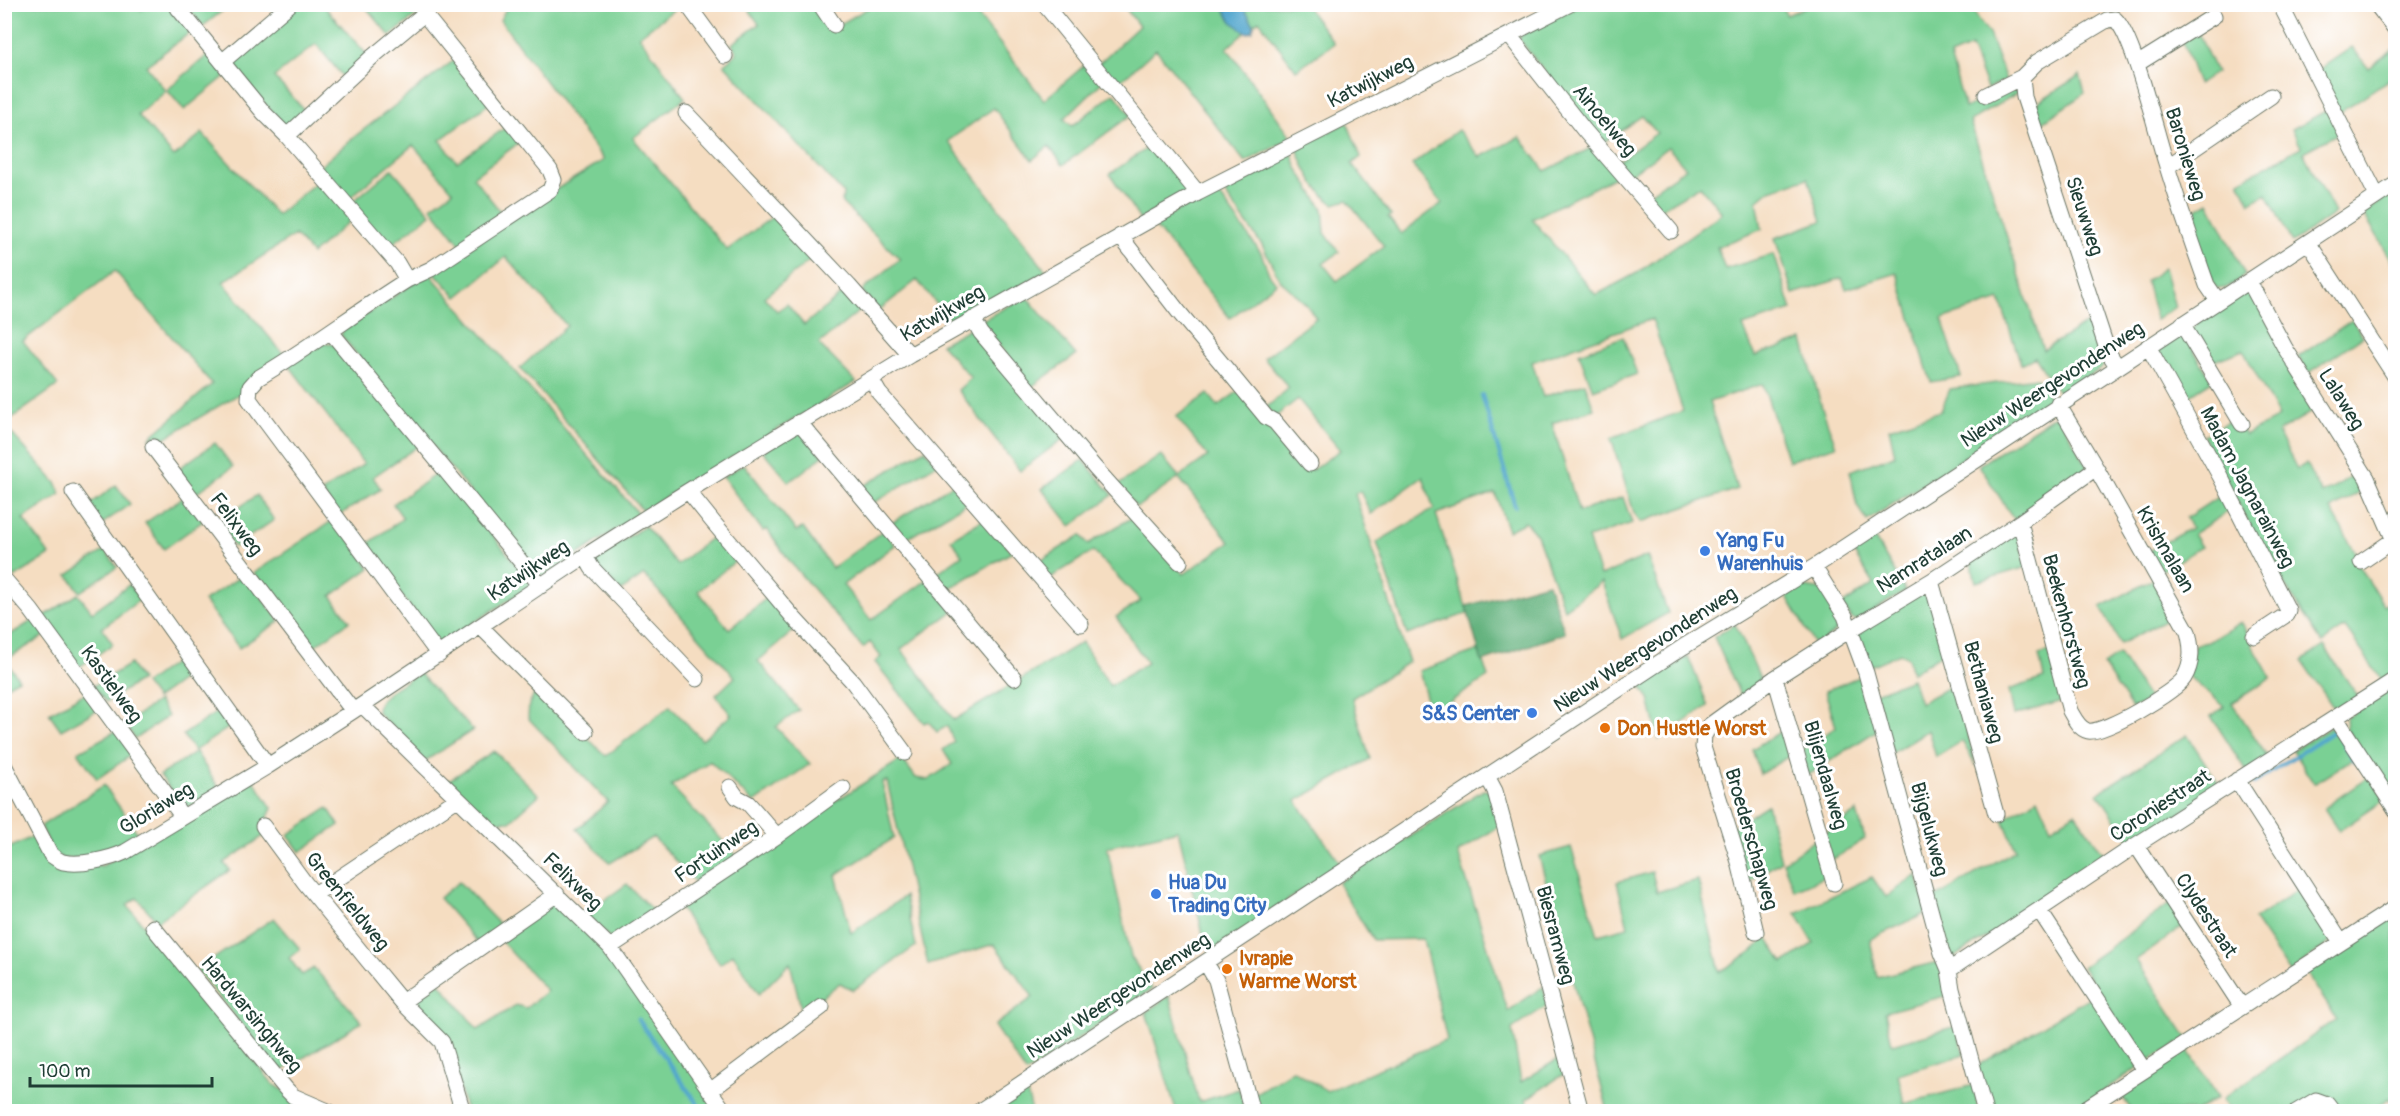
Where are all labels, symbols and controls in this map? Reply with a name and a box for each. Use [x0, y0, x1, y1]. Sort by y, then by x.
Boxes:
street label: Katwijkweg [1323, 49, 1417, 114]
street label: Ainoelweg [1567, 79, 1642, 162]
street label: Baronieweg [2160, 105, 2212, 204]
street label: Sieuwweg [2060, 173, 2109, 259]
street label: Katwijkweg [896, 279, 989, 348]
street label: Nieuw Weergevondenweg [1956, 316, 2149, 453]
street label: Lalaweg [2313, 364, 2370, 435]
street label: Madam Jagnarainweg [2195, 402, 2301, 572]
street label: Felixweg [205, 488, 269, 561]
street label: Krishnalaan [2131, 502, 2200, 597]
street label: Namratalaan [1872, 520, 1977, 599]
place label: Yang Fu Warenhuis [1716, 528, 1803, 576]
street label: Katwijkweg [483, 534, 574, 607]
marker: Yang Fu Warenhuis [1698, 544, 1712, 558]
street label: Beekenhorstweg [2037, 551, 2096, 691]
street label: Nieuw Weergevondenweg [1549, 581, 1742, 718]
street label: Bethaniaweg [1958, 638, 2009, 746]
street label: Kastielweg [75, 641, 148, 728]
place label: S&S Center [1422, 701, 1521, 726]
marker: S&S Center [1525, 706, 1539, 720]
place label: Don Hustle Worst [1617, 716, 1767, 741]
street label: Blijendaalweg [1798, 718, 1853, 832]
marker: Don Hustle Worst [1598, 721, 1612, 735]
street label: Coroniestraat [2105, 763, 2216, 847]
street label: Broederschapweg [1719, 765, 1784, 913]
street label: Gloriaweg [115, 777, 198, 840]
street label: Bijgelukweg [1905, 779, 1954, 879]
street label: Fortuinweg [670, 814, 763, 888]
street label: Greenfieldweg [300, 847, 395, 956]
street label: Felixweg [538, 847, 608, 916]
street label: Clydestraat [2170, 868, 2244, 963]
place label: Hua Du Trading City [1167, 870, 1267, 918]
street label: Biesramweg [1530, 883, 1581, 987]
marker: Hua Du Trading City [1149, 887, 1163, 901]
street label: Nieuw Weergevondenweg [1022, 927, 1215, 1064]
place label: Ivrapie Warme Worst [1239, 946, 1357, 994]
street label: Hardwarsinghweg [195, 951, 308, 1078]
marker: Ivrapie Warme Worst [1220, 962, 1234, 976]
scale bar [30, 1050, 212, 1088]
text: 100 m [39, 1060, 91, 1083]

